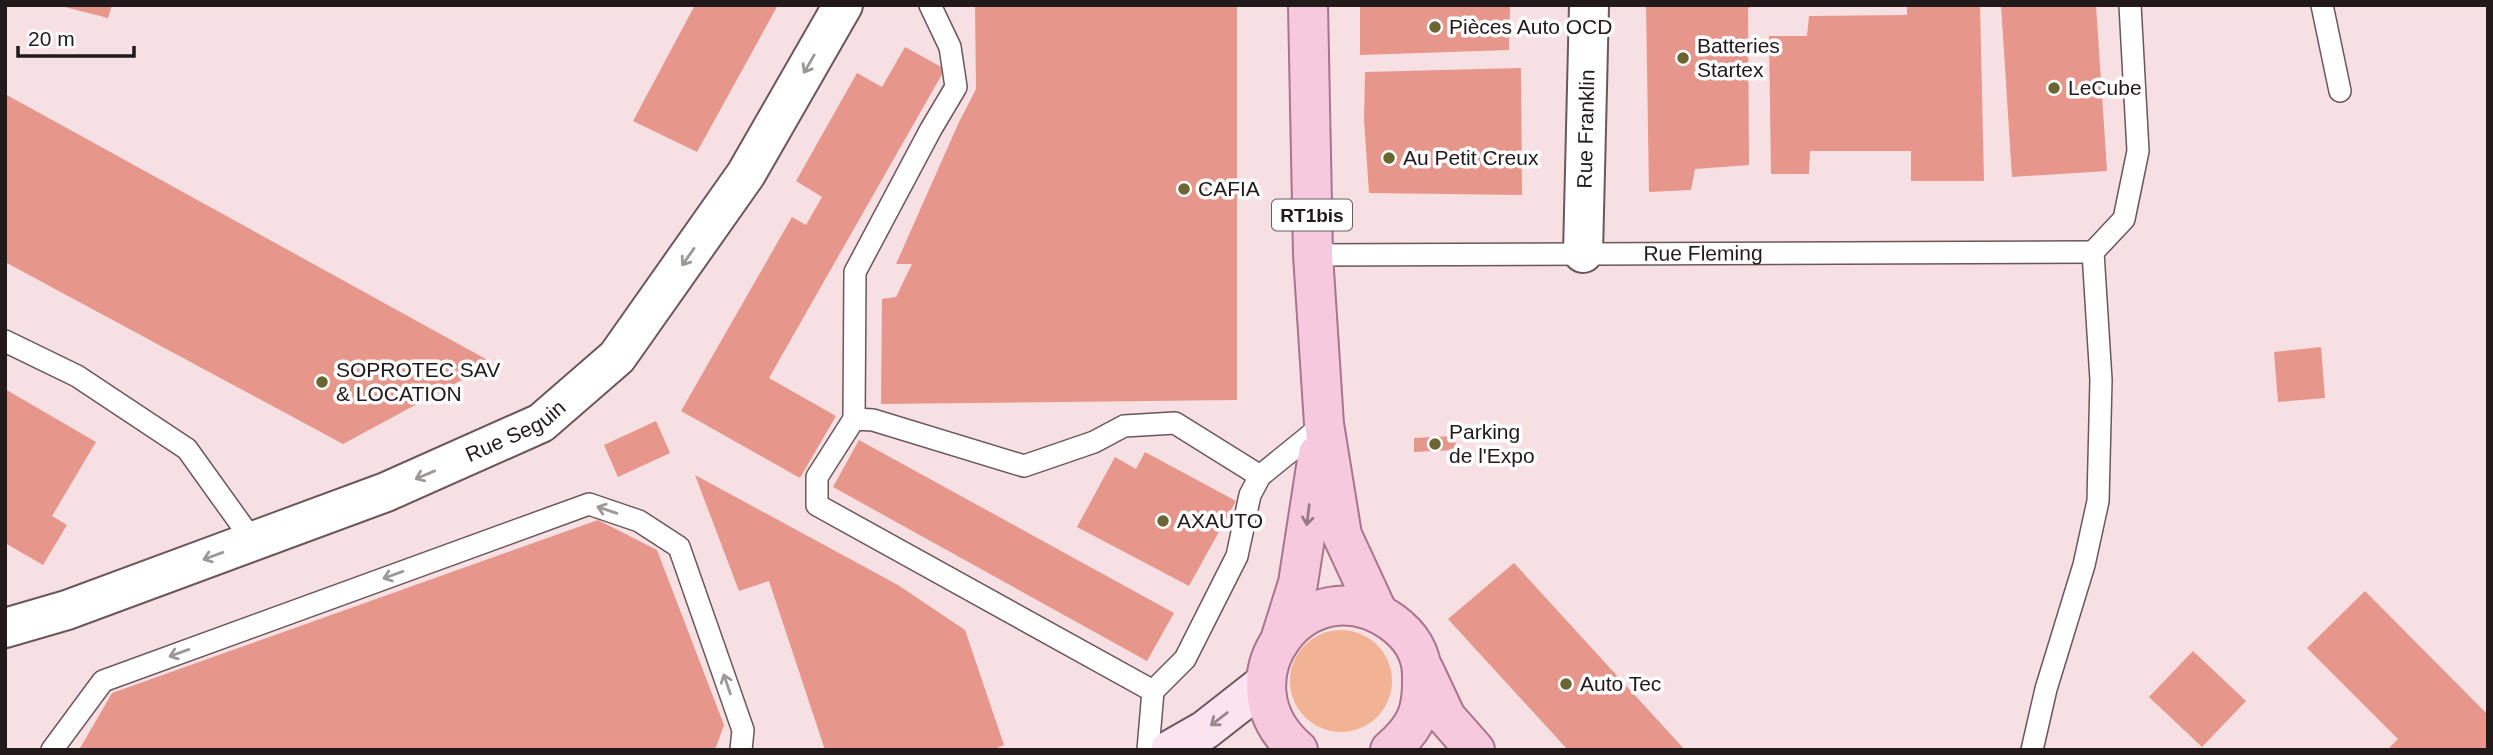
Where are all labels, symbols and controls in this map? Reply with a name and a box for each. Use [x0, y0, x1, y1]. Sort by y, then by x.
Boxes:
scale bar [18, 14, 133, 58]
place label: Pièces Auto OCD [1449, 15, 1612, 38]
marker: Pièces Auto OCD [1427, 19, 1443, 35]
text: 20 m [28, 27, 75, 50]
place label: Batteries Startex [1697, 34, 1780, 81]
marker: Batteries Startex [1675, 50, 1691, 66]
one-way arrow [802, 54, 816, 74]
street label: Rue Franklin [1573, 69, 1598, 189]
place label: LeCube [2068, 76, 2142, 99]
marker: LeCube [2046, 80, 2062, 96]
place label: Au Petit Creux [1403, 146, 1539, 169]
marker: Au Petit Creux [1381, 150, 1397, 166]
place label: CAFIA [1198, 177, 1260, 200]
marker: CAFIA [1176, 181, 1192, 197]
road number: RT1bis [1272, 200, 1352, 230]
street label: Rue Fleming [1643, 241, 1763, 265]
one-way arrow [681, 247, 695, 266]
place label: SOPROTEC SAV & LOCATION [336, 358, 500, 405]
marker: SOPROTEC SAV & LOCATION [314, 374, 330, 390]
street label: Rue Seguin [462, 395, 570, 466]
place label: Parking de l'Expo [1449, 420, 1535, 467]
marker: Parking de l'Expo [1427, 436, 1443, 452]
one-way arrow [415, 469, 437, 482]
one-way arrow [596, 503, 618, 516]
one-way arrow [1301, 504, 1314, 526]
place label: AXAUTO [1177, 509, 1263, 532]
marker: AXAUTO [1155, 513, 1171, 529]
one-way arrow [202, 550, 224, 563]
one-way arrow [383, 570, 405, 582]
one-way arrow [169, 648, 191, 660]
place label: Auto Tec [1580, 672, 1661, 695]
one-way arrow [720, 674, 732, 696]
marker: Auto Tec [1558, 676, 1574, 692]
one-way arrow [1210, 711, 1229, 726]

